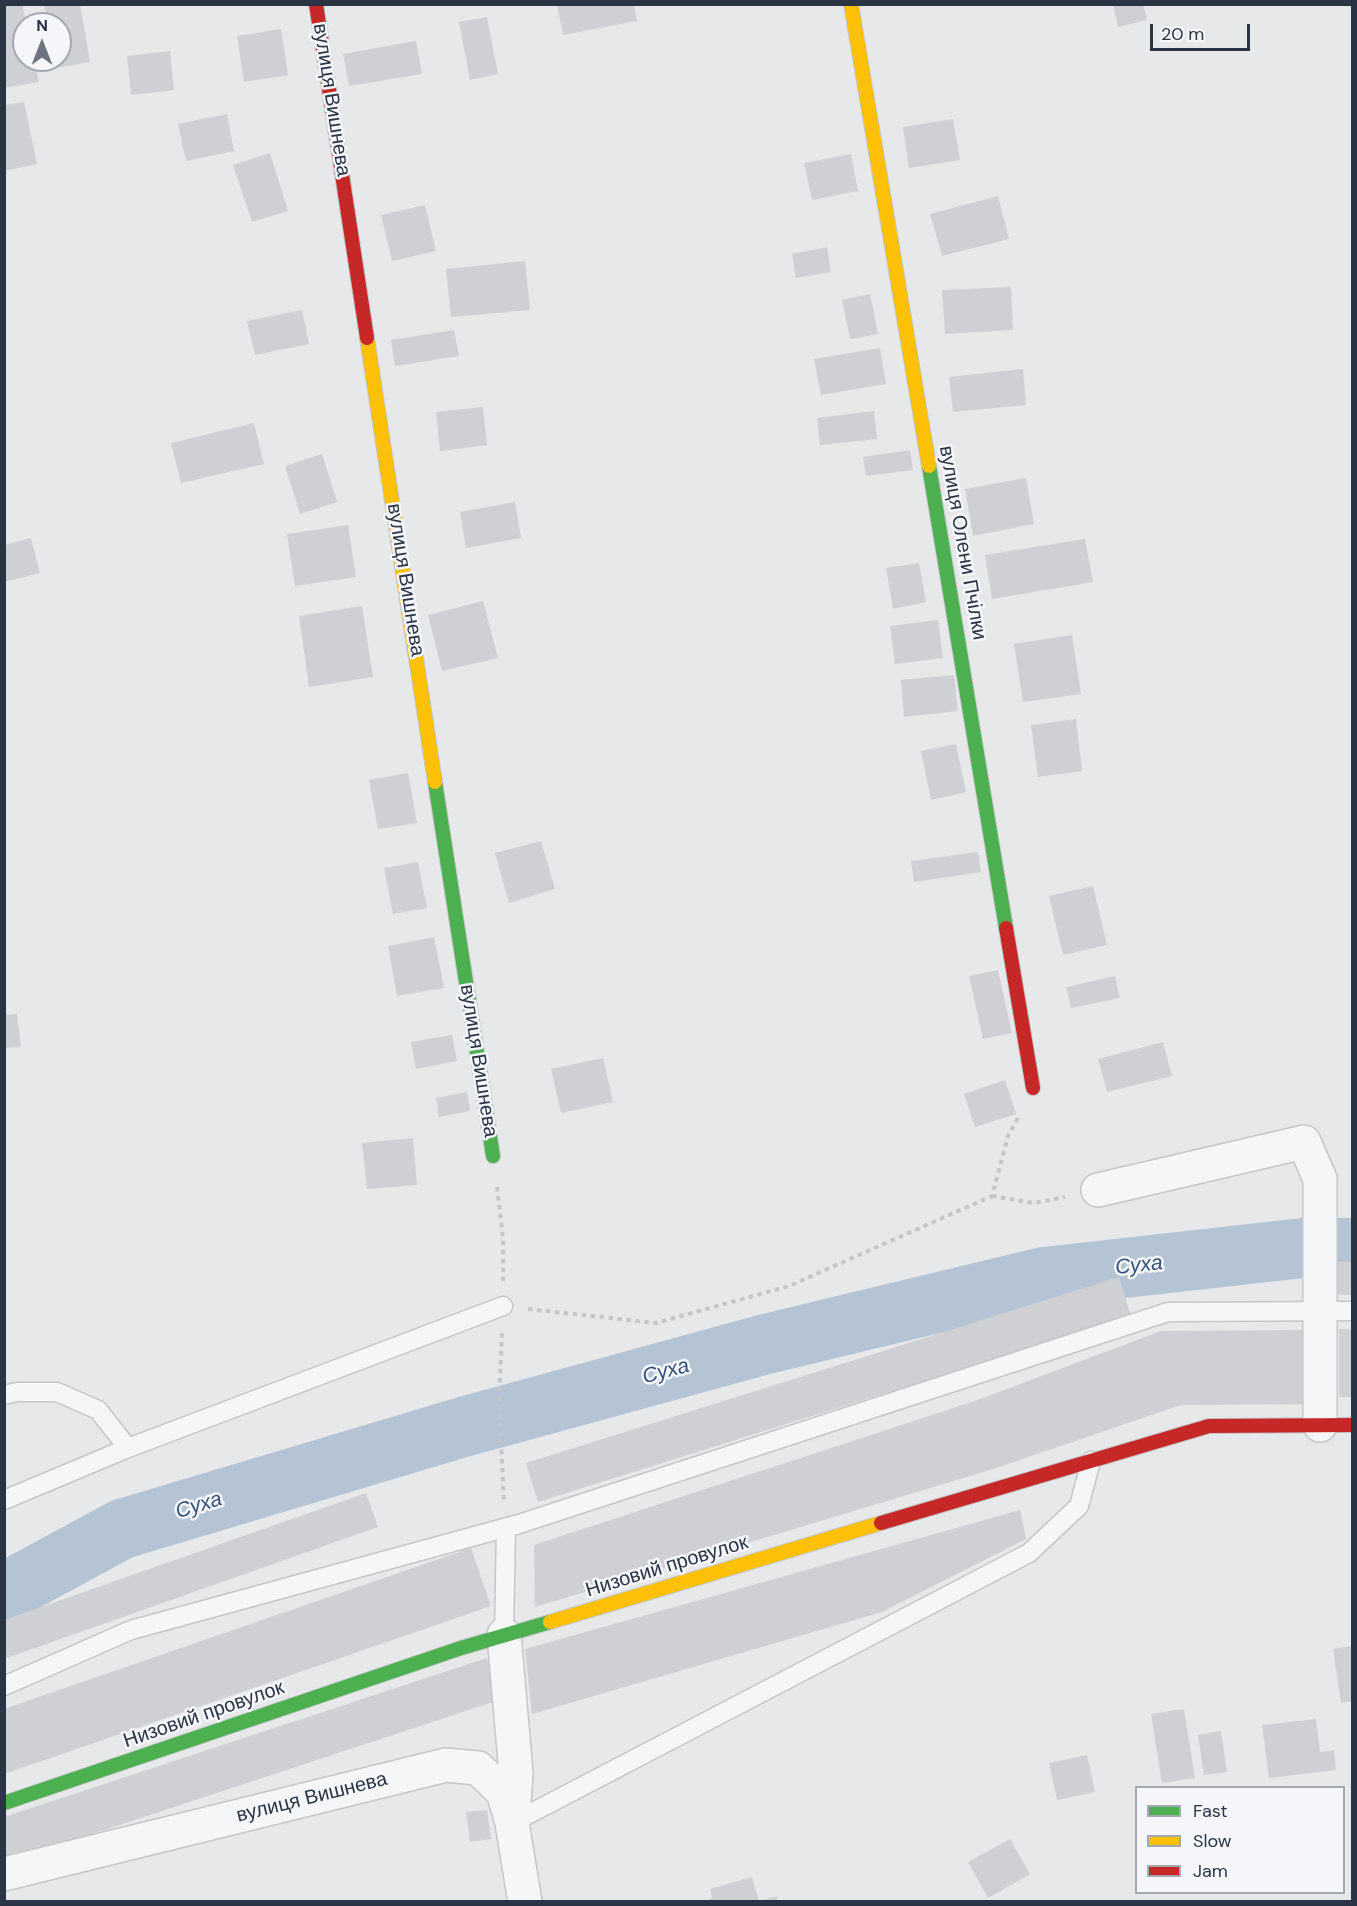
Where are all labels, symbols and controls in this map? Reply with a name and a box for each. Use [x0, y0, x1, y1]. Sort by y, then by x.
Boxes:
north arrow [12, 12, 72, 72]
scale bar [1153, 12, 1254, 50]
text: N [36, 15, 48, 36]
street label: вулиця Вишнева [307, 22, 355, 178]
text: 20 m [1161, 22, 1204, 46]
street label: вулиця Олени Пчілки [933, 444, 991, 642]
street label: вулиця Вишнева [381, 502, 429, 658]
street label: вулиця Вишнева [454, 983, 502, 1139]
water label: Суха [1114, 1251, 1164, 1281]
water label: Суха [640, 1354, 692, 1390]
water label: Суха [173, 1487, 225, 1525]
street label: Низовий провулок [583, 1531, 751, 1603]
street label: Низовий провулок [120, 1676, 288, 1754]
street label: вулиця Вишнева [234, 1768, 390, 1828]
legend [1135, 1786, 1345, 1894]
text: Fast [1193, 1799, 1228, 1823]
text: Slow [1193, 1829, 1232, 1853]
text: Jam [1193, 1859, 1228, 1883]

